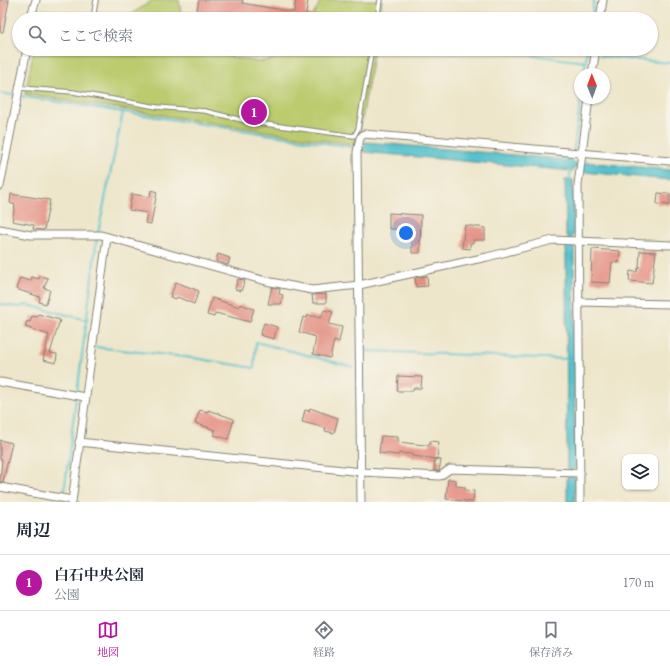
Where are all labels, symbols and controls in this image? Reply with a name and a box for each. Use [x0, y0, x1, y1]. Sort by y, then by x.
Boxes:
search box [12, 12, 658, 56]
icon: search [26, 23, 48, 45]
text: ここで検索 [58, 26, 133, 45]
north arrow [574, 68, 610, 104]
pin: 1 [241, 97, 267, 127]
your location [396, 223, 416, 243]
map controls [622, 454, 658, 490]
button: layers [622, 454, 658, 490]
text: 周辺 [16, 519, 50, 541]
text: 白石中央公園 [54, 565, 144, 584]
text: 1 [26, 574, 32, 591]
text: 170 m [623, 574, 654, 591]
text: 公園 [54, 586, 80, 603]
tab: 地図 [97, 619, 119, 659]
tab: 経路 [313, 619, 335, 659]
tab: 保存済み [529, 619, 573, 659]

